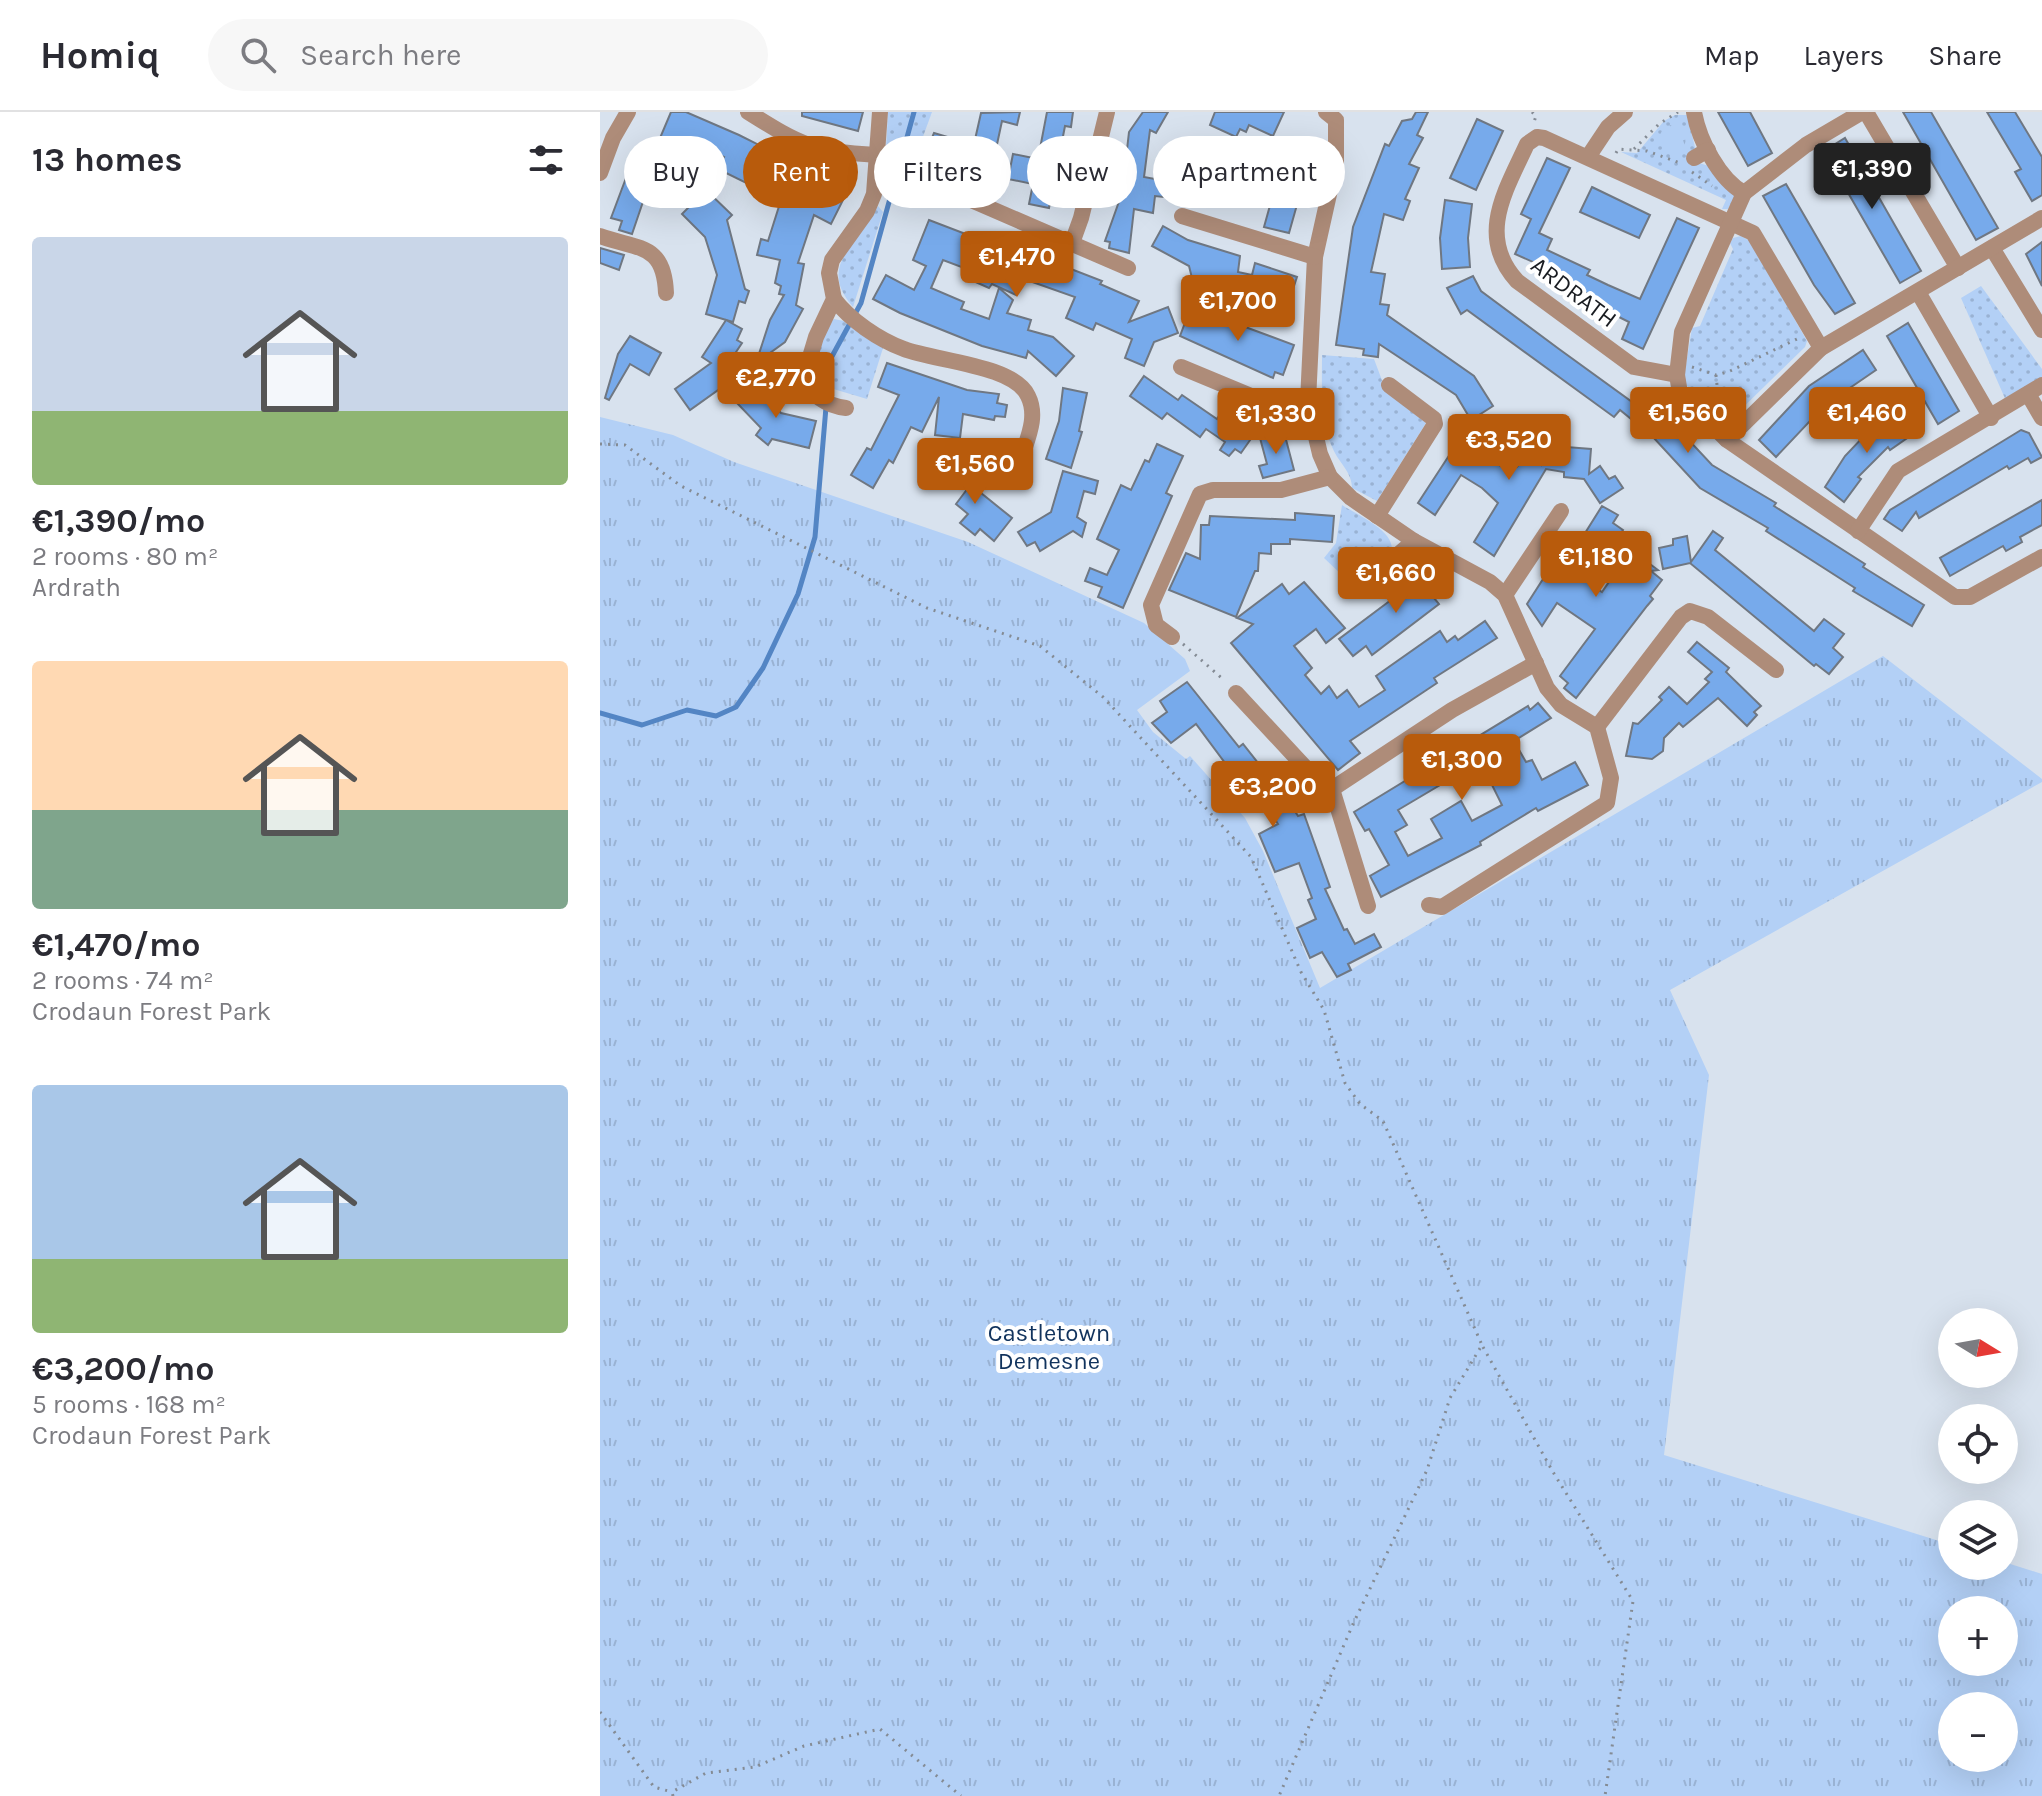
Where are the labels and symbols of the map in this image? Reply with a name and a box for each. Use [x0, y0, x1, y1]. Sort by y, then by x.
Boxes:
pin: €1,390 [1807, 143, 1937, 211]
pin: €1,470 [952, 231, 1082, 299]
street label: ARDRATH [1526, 251, 1622, 333]
pin: €1,700 [1173, 275, 1303, 343]
pin: €2,770 [711, 352, 841, 420]
pin: €1,560 [1623, 387, 1753, 455]
pin: €1,460 [1802, 387, 1932, 455]
pin: €1,330 [1211, 388, 1341, 456]
pin: €3,520 [1444, 414, 1574, 482]
pin: €1,560 [910, 438, 1040, 506]
pin: €1,180 [1531, 531, 1661, 599]
pin: €1,660 [1331, 547, 1461, 615]
pin: €1,300 [1397, 734, 1527, 802]
pin: €3,200 [1208, 761, 1338, 829]
north arrow [1938, 1308, 2018, 1388]
park label: Castletown Demesne [988, 1319, 1110, 1375]

